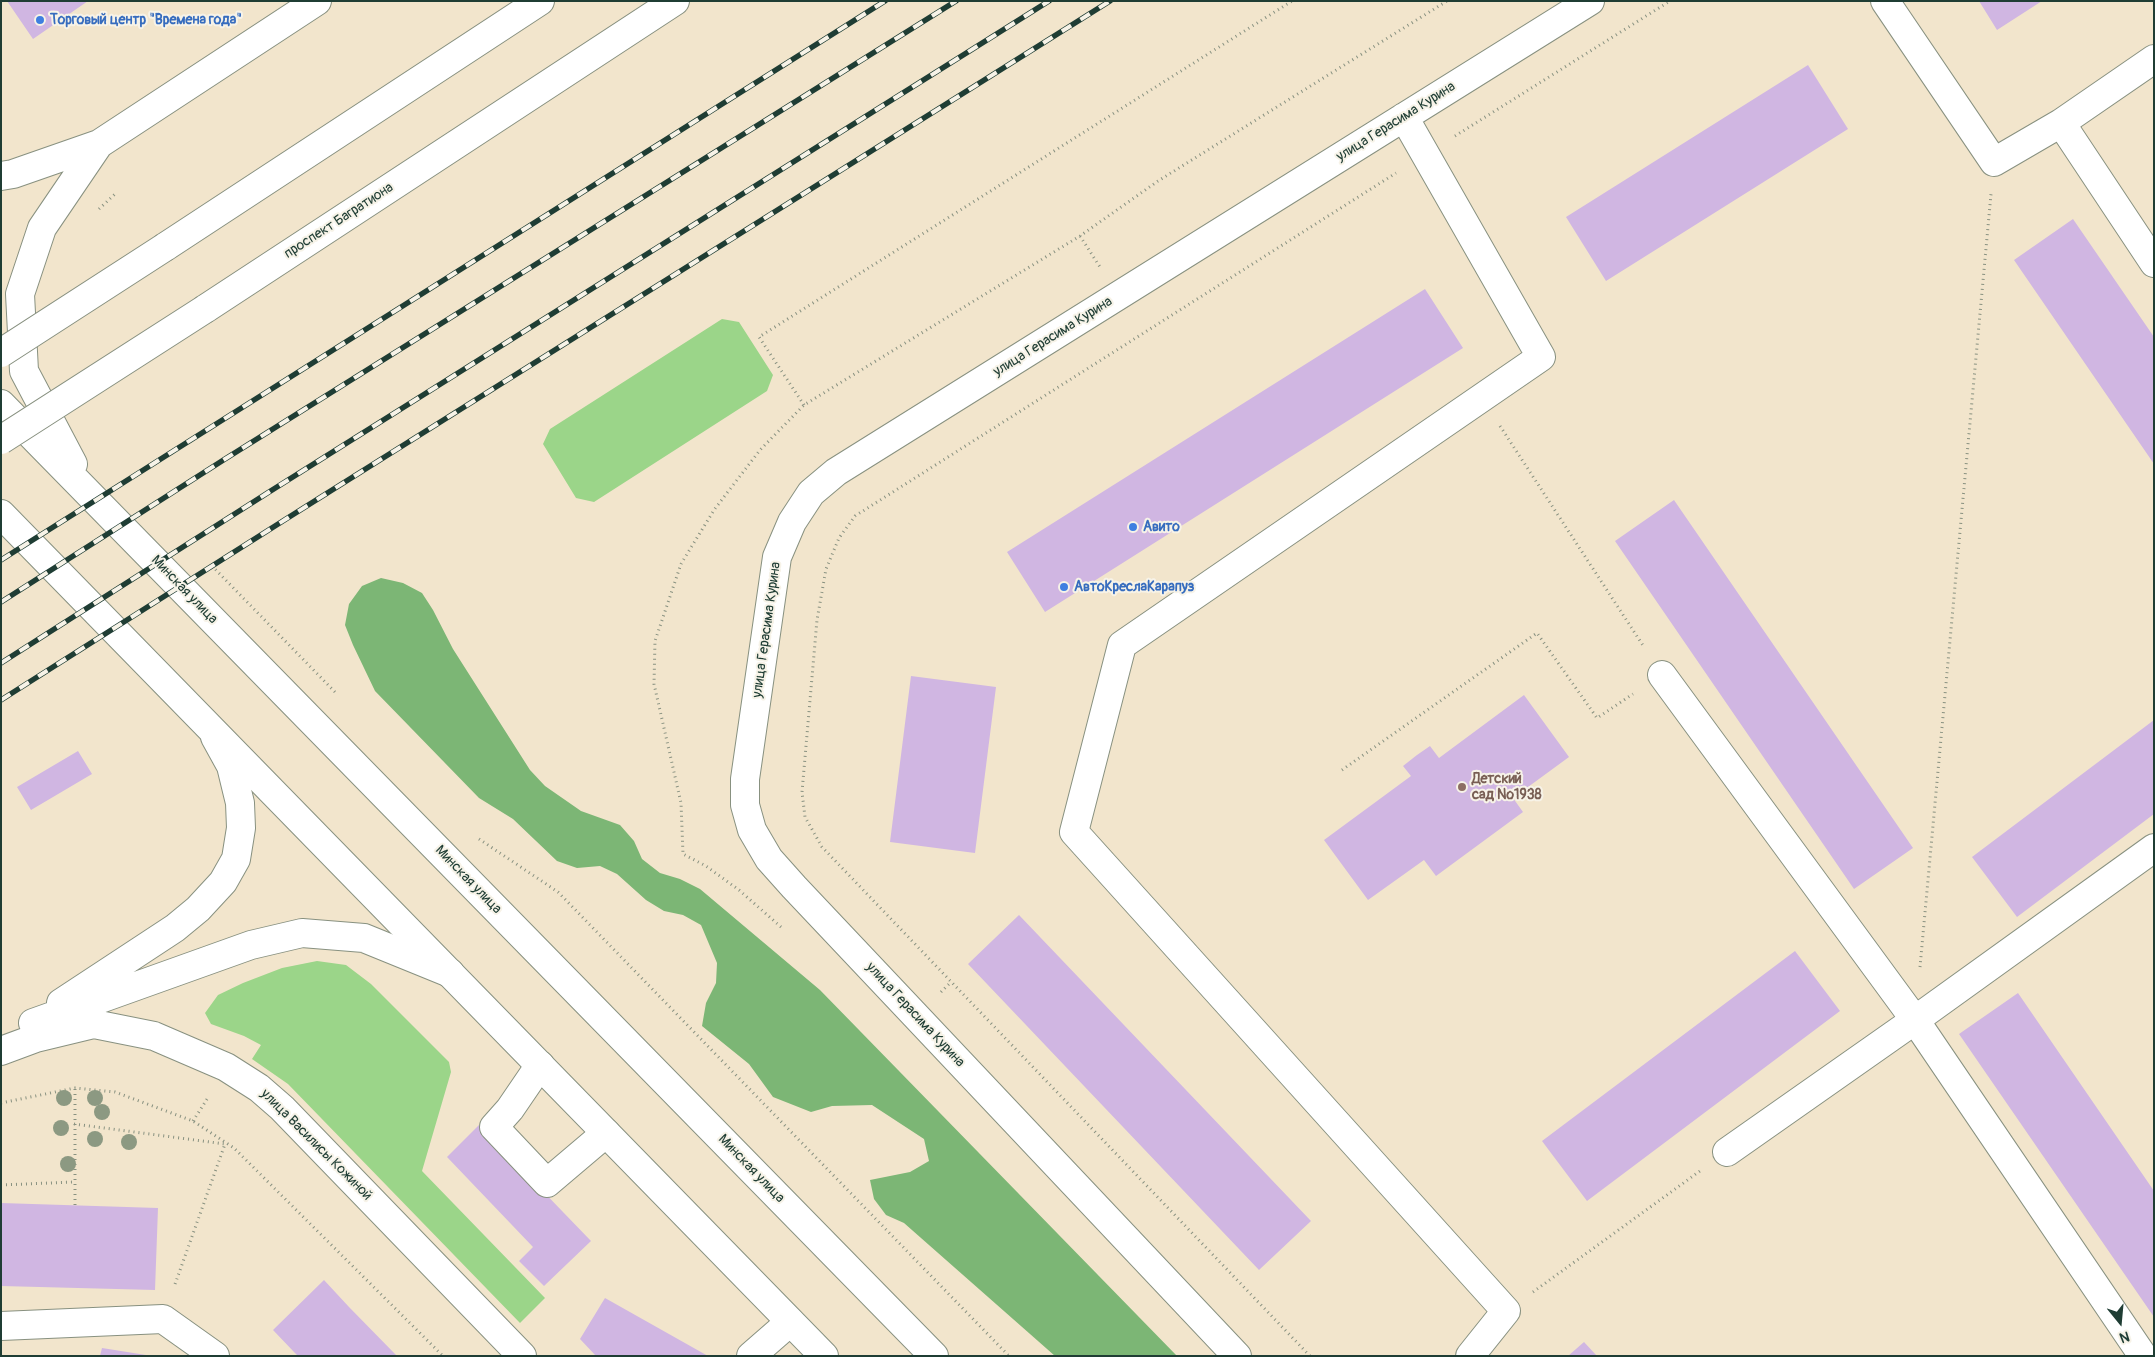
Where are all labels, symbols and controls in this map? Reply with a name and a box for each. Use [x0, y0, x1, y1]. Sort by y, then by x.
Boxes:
place label: Торговый центр "Времена года" [50, 12, 242, 28]
marker: Торговый центр "Времена года" [34, 14, 46, 26]
street label: улица Герасима Курина [1333, 79, 1459, 165]
street label: проспект Багратиона [281, 179, 397, 263]
street label: улица Герасима Курина [990, 294, 1116, 380]
place label: Авито [1143, 519, 1180, 535]
marker: Авито [1127, 521, 1139, 533]
street label: Минская улица [147, 552, 221, 628]
street label: улица Герасима Курина [749, 561, 785, 699]
place label: АвтоКреслаКарапуз [1074, 579, 1195, 595]
marker: АвтоКреслаКарапуз [1058, 581, 1070, 593]
place label: Детский сад №1938 [1472, 771, 1542, 804]
marker: Детский сад №1938 [1456, 781, 1468, 793]
street label: Минская улица [431, 842, 505, 918]
street label: улица Герасима Курина [862, 959, 968, 1071]
street label: улица Василисы Кожиной [257, 1086, 375, 1204]
street label: Минская улица [714, 1131, 788, 1207]
north arrow [2095, 1297, 2145, 1347]
text: N [2118, 1327, 2132, 1346]

